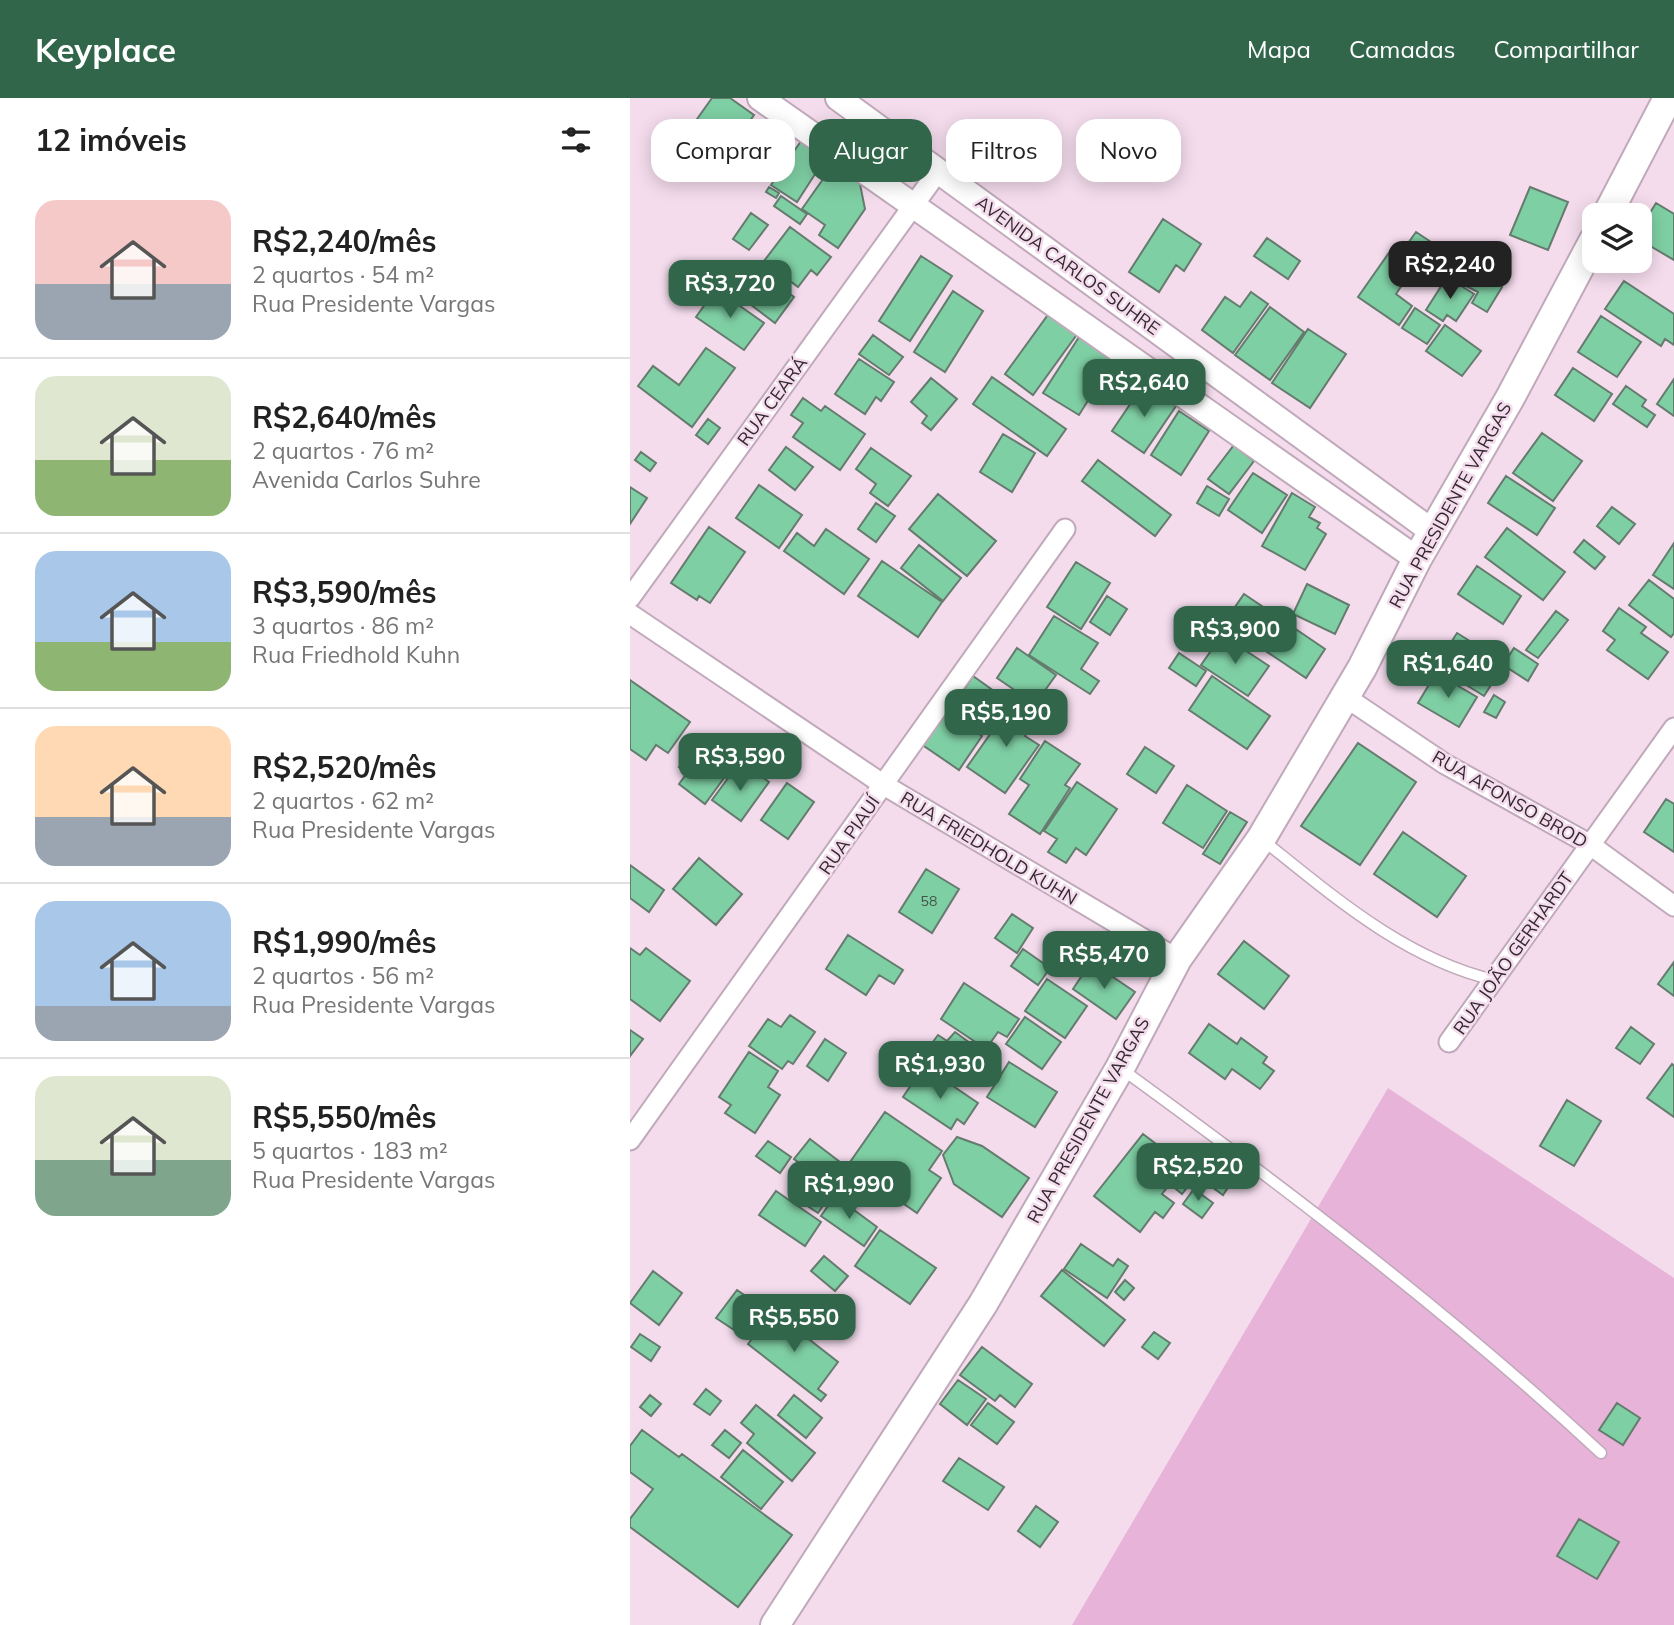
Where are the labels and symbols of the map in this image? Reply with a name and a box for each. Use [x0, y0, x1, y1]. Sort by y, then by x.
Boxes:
street label: AVENIDA CARLOS SUHRE [971, 190, 1165, 340]
pin: R$2,240 [1385, 242, 1515, 301]
pin: R$3,720 [665, 260, 795, 320]
street label: RUA CEARÁ [732, 352, 812, 450]
pin: R$2,640 [1079, 360, 1209, 419]
street label: RUA PRESIDENTE VARGAS [1384, 398, 1516, 612]
pin: R$3,900 [1170, 606, 1300, 666]
pin: R$1,640 [1383, 640, 1513, 700]
pin: R$5,190 [941, 690, 1071, 749]
pin: R$3,590 [675, 734, 805, 793]
street label: RUA AFONSO BROD [1428, 745, 1592, 853]
street label: RUA FRIEDHOLD KUHN [897, 786, 1081, 910]
street label: RUA PIAUÍ [814, 790, 885, 879]
street label: RUA JOÃO GERHARDT [1448, 867, 1578, 1039]
house number: 58 [921, 892, 937, 910]
pin: R$5,470 [1039, 932, 1169, 991]
street label: RUA PRESIDENTE VARGAS [1022, 1013, 1154, 1227]
pin: R$1,930 [875, 1042, 1005, 1101]
pin: R$2,520 [1133, 1144, 1263, 1203]
pin: R$1,990 [784, 1162, 914, 1221]
pin: R$5,550 [729, 1294, 859, 1354]

